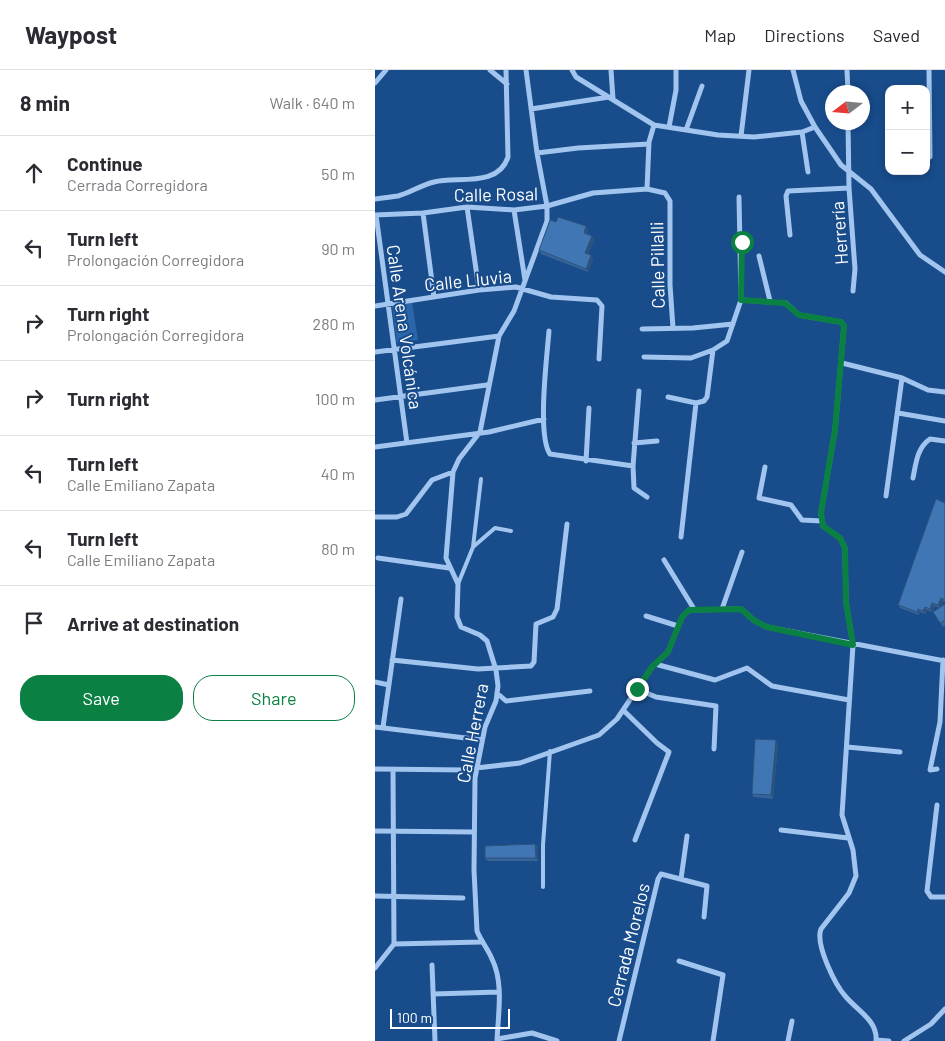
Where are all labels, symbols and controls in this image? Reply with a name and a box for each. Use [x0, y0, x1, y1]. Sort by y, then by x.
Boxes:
text: Waypost [25, 20, 117, 49]
text: Map [704, 24, 736, 46]
text: Directions [764, 24, 845, 46]
text: Saved [873, 24, 920, 46]
north arrow [825, 85, 870, 130]
map controls [885, 85, 930, 175]
button: + [885, 85, 930, 130]
text: 8 min [20, 90, 70, 115]
text: Walk · 640 m [270, 93, 355, 112]
button: − [885, 130, 930, 175]
text: Continue [67, 152, 143, 175]
icon: ahead [20, 159, 48, 187]
text: 50 m [321, 164, 355, 183]
text: Cerrada Corregidora [67, 175, 208, 194]
street label: Calle Rosal [454, 182, 538, 206]
street label: Herrería [826, 201, 852, 265]
street label: Calle Pillalli [645, 221, 669, 309]
text: Turn left [67, 227, 138, 250]
route start [731, 231, 754, 254]
icon: left [20, 234, 48, 262]
text: 90 m [321, 239, 355, 258]
street label: Calle Arena Volcánica [383, 243, 427, 411]
text: Prolongación Corregidora [67, 250, 244, 269]
street label: Calle Lluvia [423, 264, 513, 296]
text: Turn right [67, 302, 149, 325]
icon: right [20, 309, 48, 337]
text: 280 m [313, 314, 355, 333]
text: Prolongación Corregidora [67, 325, 244, 344]
icon: right [20, 384, 48, 412]
text: Turn right [67, 387, 149, 410]
text: 100 m [315, 389, 355, 408]
text: Turn left [67, 452, 138, 475]
icon: left [20, 459, 48, 487]
text: 40 m [321, 464, 355, 483]
text: Calle Emiliano Zapata [67, 475, 215, 494]
text: Turn left [67, 527, 138, 550]
icon: left [20, 534, 48, 562]
text: 80 m [321, 539, 355, 558]
text: Calle Emiliano Zapata [67, 550, 215, 569]
icon: arrive [20, 609, 48, 637]
text: Arrive at destination [67, 612, 239, 635]
button: Save [20, 675, 183, 721]
button: Share [193, 675, 355, 721]
route end [626, 678, 649, 701]
street label: Calle Herrera [452, 681, 492, 785]
street label: Cerrada Morelos [602, 881, 654, 1009]
scale bar [390, 1006, 510, 1029]
text: 100 m [397, 1009, 432, 1026]

